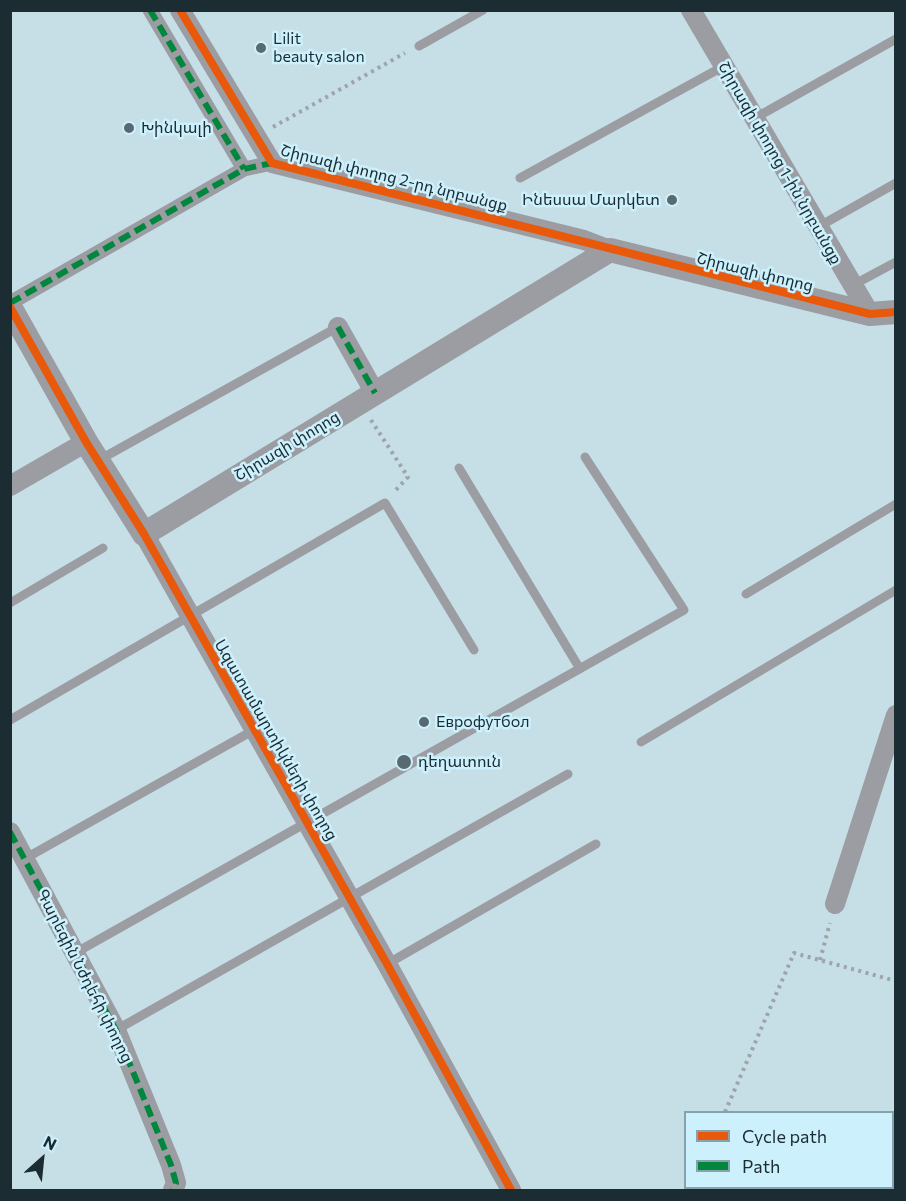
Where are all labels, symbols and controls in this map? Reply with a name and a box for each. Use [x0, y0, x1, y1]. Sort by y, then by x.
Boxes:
place label: Lilit beauty salon [273, 29, 365, 67]
marker: Lilit beauty salon [254, 41, 268, 55]
street label: Շիրազի փողոց 1-ին նրբանցք [714, 58, 846, 268]
place label: Խինկալի [141, 118, 212, 138]
marker: Խինկալի [122, 121, 136, 135]
street label: Շիրազի փողոց 2-րդ նրբանցք [278, 140, 510, 216]
place label: Ինեսսա Մարկետ [522, 190, 660, 210]
marker: Ինեսսա Մարկետ [665, 193, 679, 207]
street label: Շիրազի փողոց [695, 248, 815, 296]
street label: Շիրազի փողոց [231, 407, 343, 485]
street label: Ազատամարտիկների փողոց [210, 636, 342, 844]
place label: Еврофутбол [436, 712, 530, 732]
marker: Еврофутбол [417, 715, 431, 729]
place label: դեղատուն [418, 752, 501, 772]
marker: դեղատուն [395, 753, 413, 771]
street label: Գարեգին Նժդեհի փողոց [33, 886, 137, 1066]
legend [684, 1111, 894, 1189]
text: Cycle path [742, 1125, 827, 1147]
north arrow [12, 1129, 72, 1189]
text: N [41, 1131, 60, 1154]
text: Path [742, 1155, 780, 1177]

